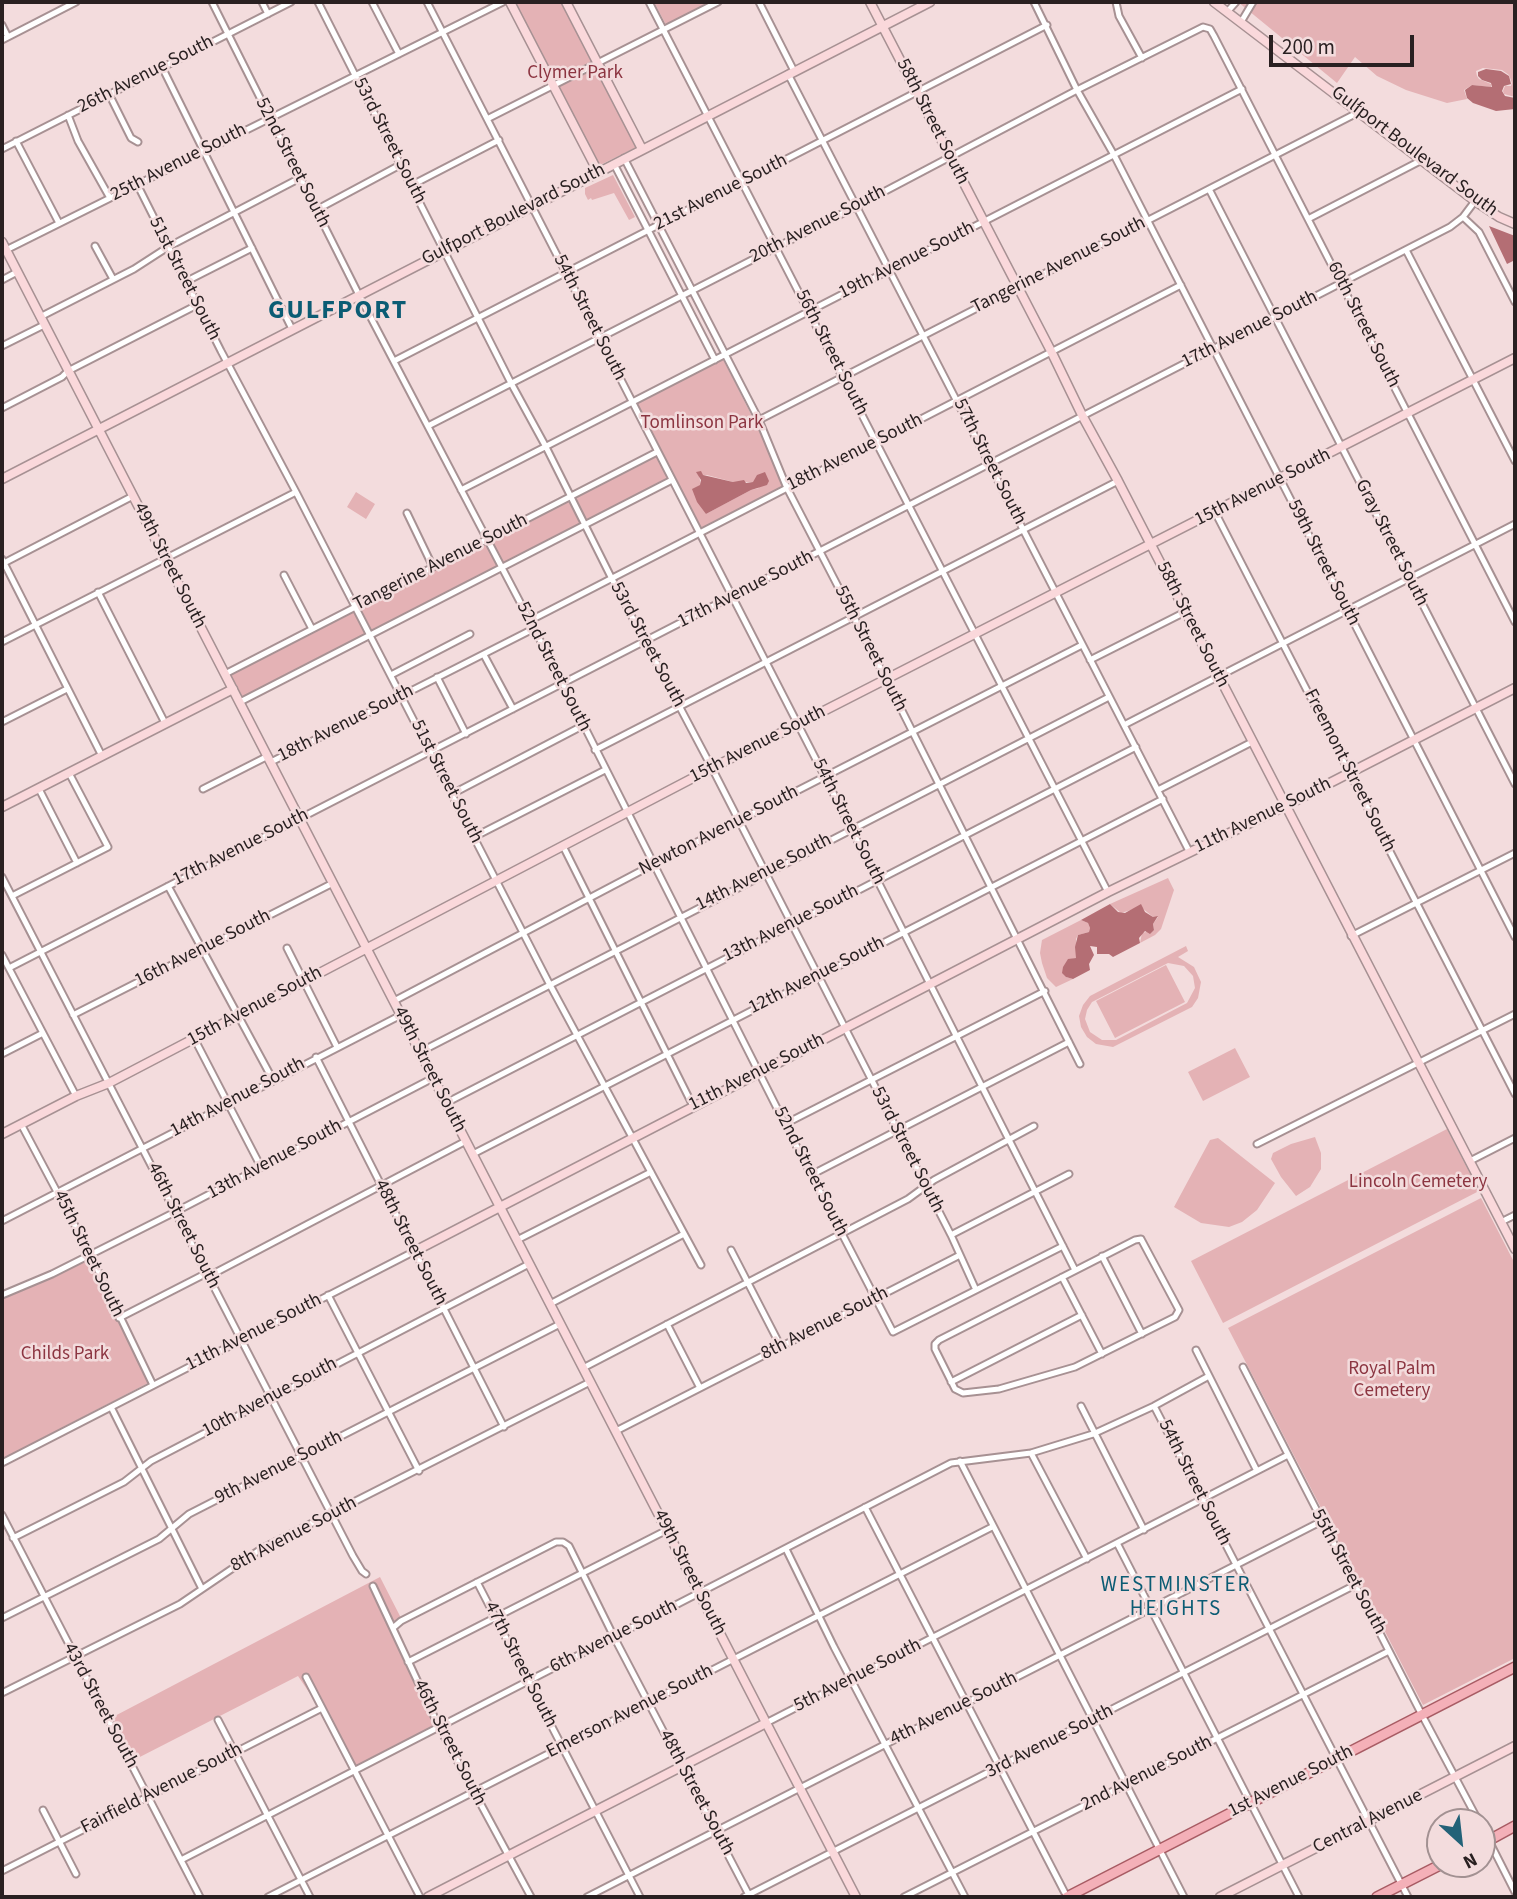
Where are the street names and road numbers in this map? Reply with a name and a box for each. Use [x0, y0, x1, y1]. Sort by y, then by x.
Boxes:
street label: 26th Avenue South [74, 31, 218, 119]
street label: 58th Street South [890, 55, 974, 189]
street label: 53rd Street South [347, 74, 431, 208]
street label: Gulfport Boulevard South [1326, 82, 1502, 222]
street label: 52nd Street South [249, 94, 335, 232]
street label: 25th Avenue South [107, 119, 251, 207]
street label: 21st Avenue South [651, 150, 791, 236]
street label: Gulfport Boulevard South [419, 159, 609, 271]
street label: 20th Avenue South [746, 181, 890, 269]
street label: Tangerine Avenue South [968, 212, 1150, 320]
street label: 51st Street South [143, 213, 225, 345]
street label: 19th Avenue South [835, 217, 979, 305]
street label: 54th Street South [547, 251, 631, 385]
street label: 60th Street South [1321, 258, 1405, 392]
street label: 56th Street South [789, 286, 873, 420]
street label: 17th Avenue South [1178, 286, 1322, 374]
street label: 57th Street South [947, 395, 1031, 529]
street label: 18th Avenue South [783, 409, 927, 497]
street label: 15th Avenue South [1191, 444, 1335, 532]
street label: Gray Street South [1349, 476, 1433, 610]
street label: 59th Street South [1281, 496, 1365, 630]
street label: 49th Street South [127, 499, 211, 633]
street label: Tangerine Avenue South [350, 509, 532, 617]
street label: 17th Avenue South [674, 546, 818, 634]
street label: 58th Street South [1150, 558, 1234, 692]
street label: 53rd Street South [604, 578, 690, 712]
street label: 55th Street South [828, 582, 912, 716]
street label: 52nd Street South [510, 598, 596, 736]
street label: 18th Avenue South [274, 680, 418, 768]
street label: Freemont Street South [1298, 686, 1400, 856]
street label: 15th Avenue South [686, 701, 830, 789]
street label: 51st Street South [405, 716, 487, 848]
street label: 54th Street South [806, 755, 890, 889]
street label: 11th Avenue South [1191, 773, 1335, 859]
street label: Newton Avenue South [635, 781, 803, 881]
street label: 17th Avenue South [169, 804, 313, 892]
street label: 14th Avenue South [692, 829, 836, 917]
street label: 13th Avenue South [719, 880, 863, 968]
street label: 16th Avenue South [131, 905, 275, 993]
street label: 12th Avenue South [745, 932, 889, 1020]
street label: 15th Avenue South [184, 962, 326, 1052]
street label: 49th Street South [387, 1003, 471, 1137]
street label: 11th Avenue South [685, 1029, 829, 1117]
street label: 14th Avenue South [167, 1053, 309, 1143]
street label: 53rd Street South [865, 1083, 949, 1217]
street label: 52nd Street South [767, 1103, 853, 1241]
street label: 13th Avenue South [204, 1115, 346, 1205]
street label: 46th Street South [141, 1159, 225, 1293]
street label: 48th Street South [368, 1176, 452, 1310]
street label: 45th Street South [47, 1187, 129, 1321]
street label: 8th Avenue South [758, 1282, 892, 1366]
street label: 11th Avenue South [182, 1289, 326, 1377]
street label: 10th Avenue South [199, 1353, 341, 1443]
street label: 54th Street South [1152, 1416, 1236, 1550]
street label: 9th Avenue South [212, 1426, 346, 1510]
street label: 8th Avenue South [227, 1492, 361, 1578]
street label: 49th Street South [647, 1506, 731, 1640]
street label: 55th Street South [1305, 1506, 1391, 1638]
street label: 6th Avenue South [547, 1595, 681, 1679]
street label: 47th Street South [478, 1598, 562, 1732]
street label: 5th Avenue South [791, 1634, 925, 1718]
street label: 43rd Street South [57, 1639, 143, 1773]
street label: Emerson Avenue South [543, 1660, 717, 1764]
street label: 4th Avenue South [887, 1667, 1021, 1751]
street label: 46th Street South [407, 1676, 491, 1810]
street label: 3rd Avenue South [982, 1700, 1118, 1784]
street label: 48th Street South [653, 1727, 739, 1859]
street label: 2nd Avenue South [1078, 1731, 1216, 1817]
street label: Fairfield Avenue South [77, 1738, 247, 1840]
street label: 1st Avenue South [1225, 1741, 1357, 1823]
street label: Central Avenue [1309, 1785, 1427, 1859]

